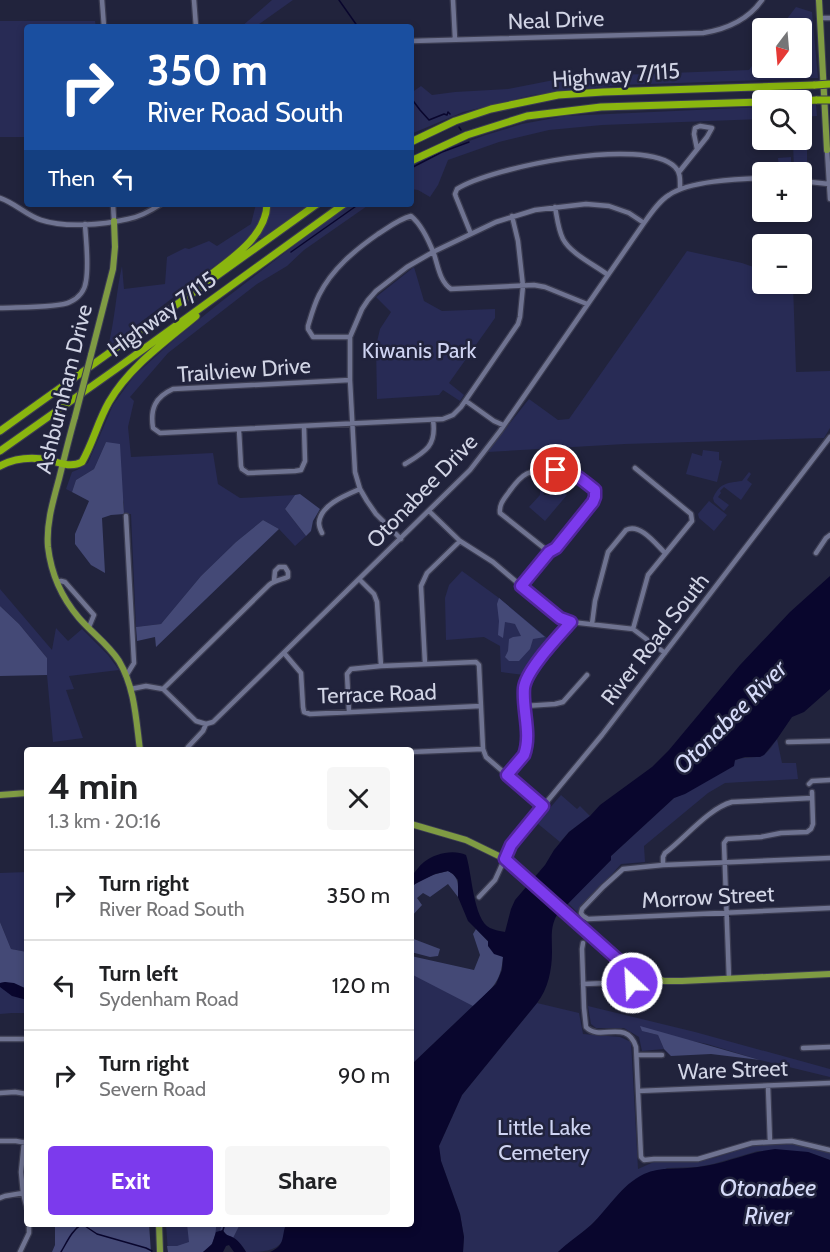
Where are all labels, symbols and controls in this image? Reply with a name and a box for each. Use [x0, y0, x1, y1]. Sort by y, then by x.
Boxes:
street label: Neal Drive [507, 5, 605, 35]
north arrow [752, 18, 812, 78]
map controls [752, 18, 812, 294]
text: 350 m [147, 44, 268, 96]
icon: right [48, 48, 126, 126]
street label: Highway 7/115 [551, 57, 681, 93]
button: search [752, 90, 812, 150]
text: River Road South [147, 96, 343, 129]
icon: left [107, 162, 140, 195]
button: + [752, 162, 812, 222]
text: Then [48, 165, 95, 192]
button: − [752, 234, 812, 294]
street label: Highway 7/115 [102, 265, 222, 363]
street label: Ashburnham Drive [30, 301, 98, 477]
park label: Kiwanis Park [362, 337, 477, 364]
street label: Trailview Drive [176, 352, 312, 388]
street label: Otonabee Drive [361, 428, 483, 554]
pin [530, 444, 581, 495]
icon: arrive [539, 453, 572, 486]
street label: River Road South [595, 568, 715, 710]
water label: Otonabee River [667, 653, 794, 780]
street label: Terrace Road [317, 678, 437, 710]
text: 4 min [48, 764, 138, 808]
button: close [327, 767, 390, 830]
text: 1.3 km · 20:16 [48, 809, 161, 833]
text: Turn right [99, 870, 189, 897]
icon: right [48, 879, 81, 912]
street label: Morrow Street [641, 880, 776, 914]
text: 350 m [327, 882, 390, 909]
text: River Road South [99, 897, 245, 921]
position arrow [600, 951, 664, 1015]
text: Turn left [99, 960, 178, 987]
icon: left [48, 969, 81, 1002]
text: 120 m [332, 972, 390, 999]
text: Sydenham Road [99, 987, 239, 1011]
text: Turn right [99, 1050, 189, 1077]
street label: Ware Street [678, 1055, 789, 1085]
icon: right [48, 1059, 81, 1092]
text: 90 m [338, 1062, 390, 1089]
text: Severn Road [99, 1077, 206, 1101]
park label: Little Lake Cemetery [497, 1114, 591, 1166]
button: Exit [48, 1146, 213, 1215]
button: Share [225, 1146, 390, 1215]
water label: Otonabee River [720, 1173, 816, 1230]

